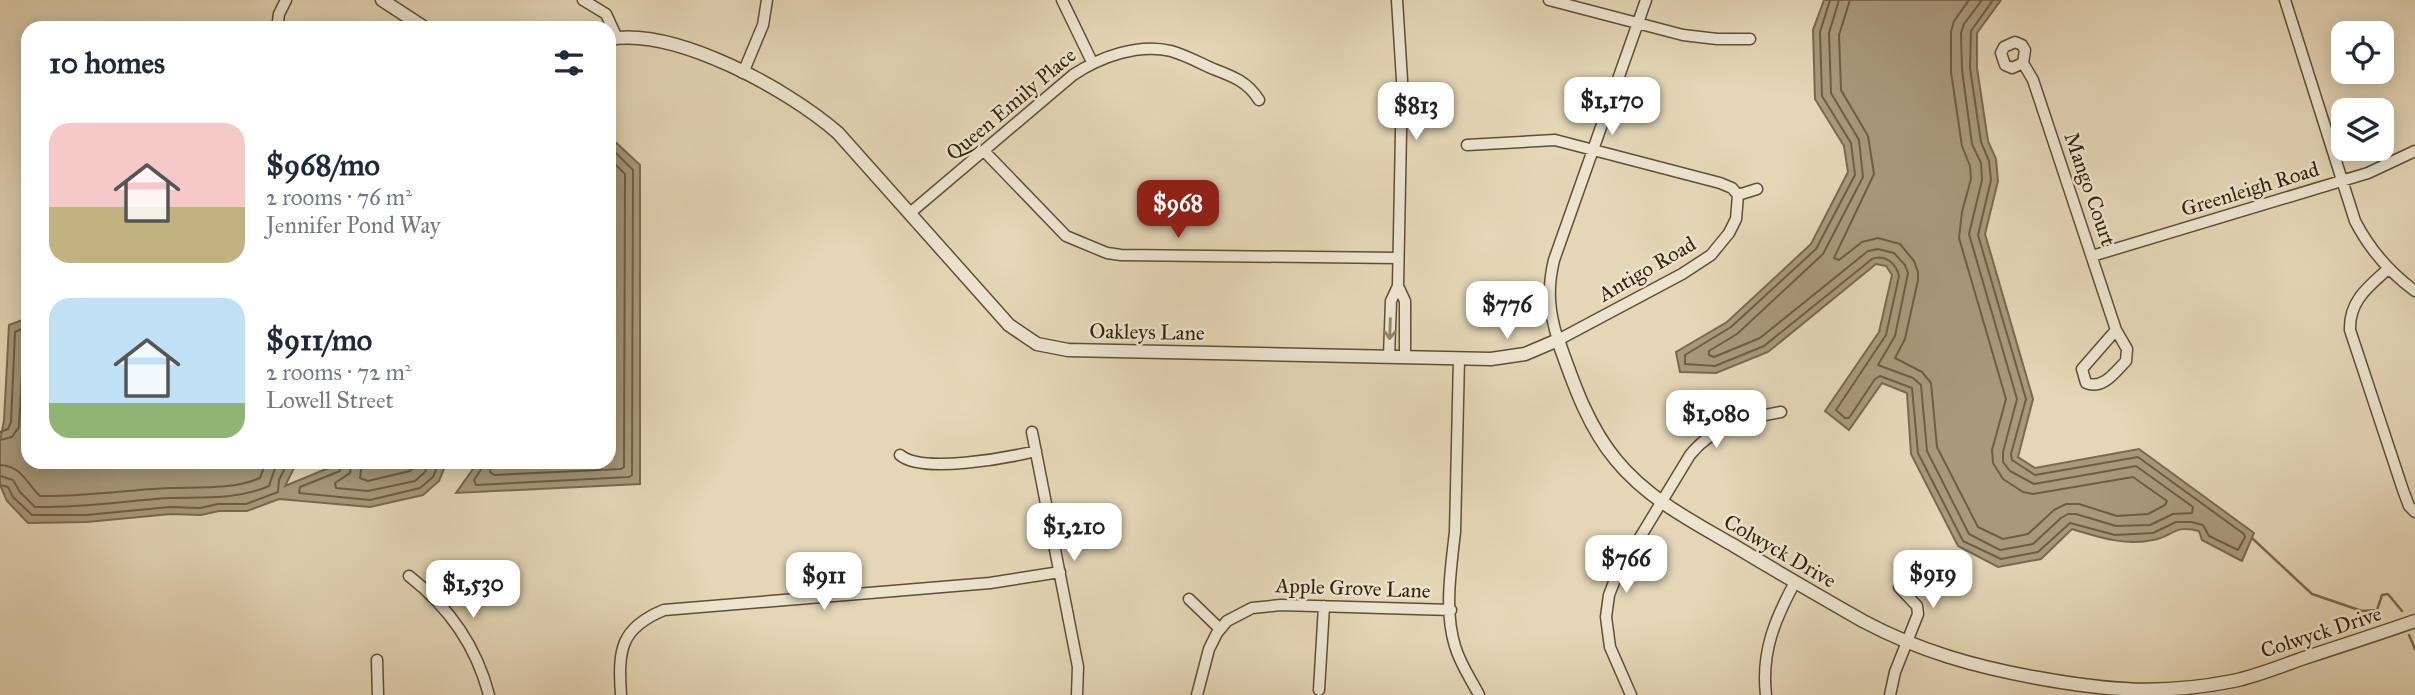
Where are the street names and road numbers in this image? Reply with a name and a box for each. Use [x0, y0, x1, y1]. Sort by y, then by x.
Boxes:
street label: Queen Emily Place [941, 42, 1082, 166]
street label: Mango Court [2058, 129, 2122, 250]
street label: Greenleigh Road [2178, 156, 2323, 222]
street label: Antigo Road [1593, 230, 1701, 308]
street label: Oakleys Lane [1089, 318, 1205, 346]
street label: Colwyck Drive [1719, 508, 1841, 594]
street label: Apple Grove Lane [1274, 572, 1431, 604]
street label: Colwyck Drive [2257, 600, 2385, 664]

